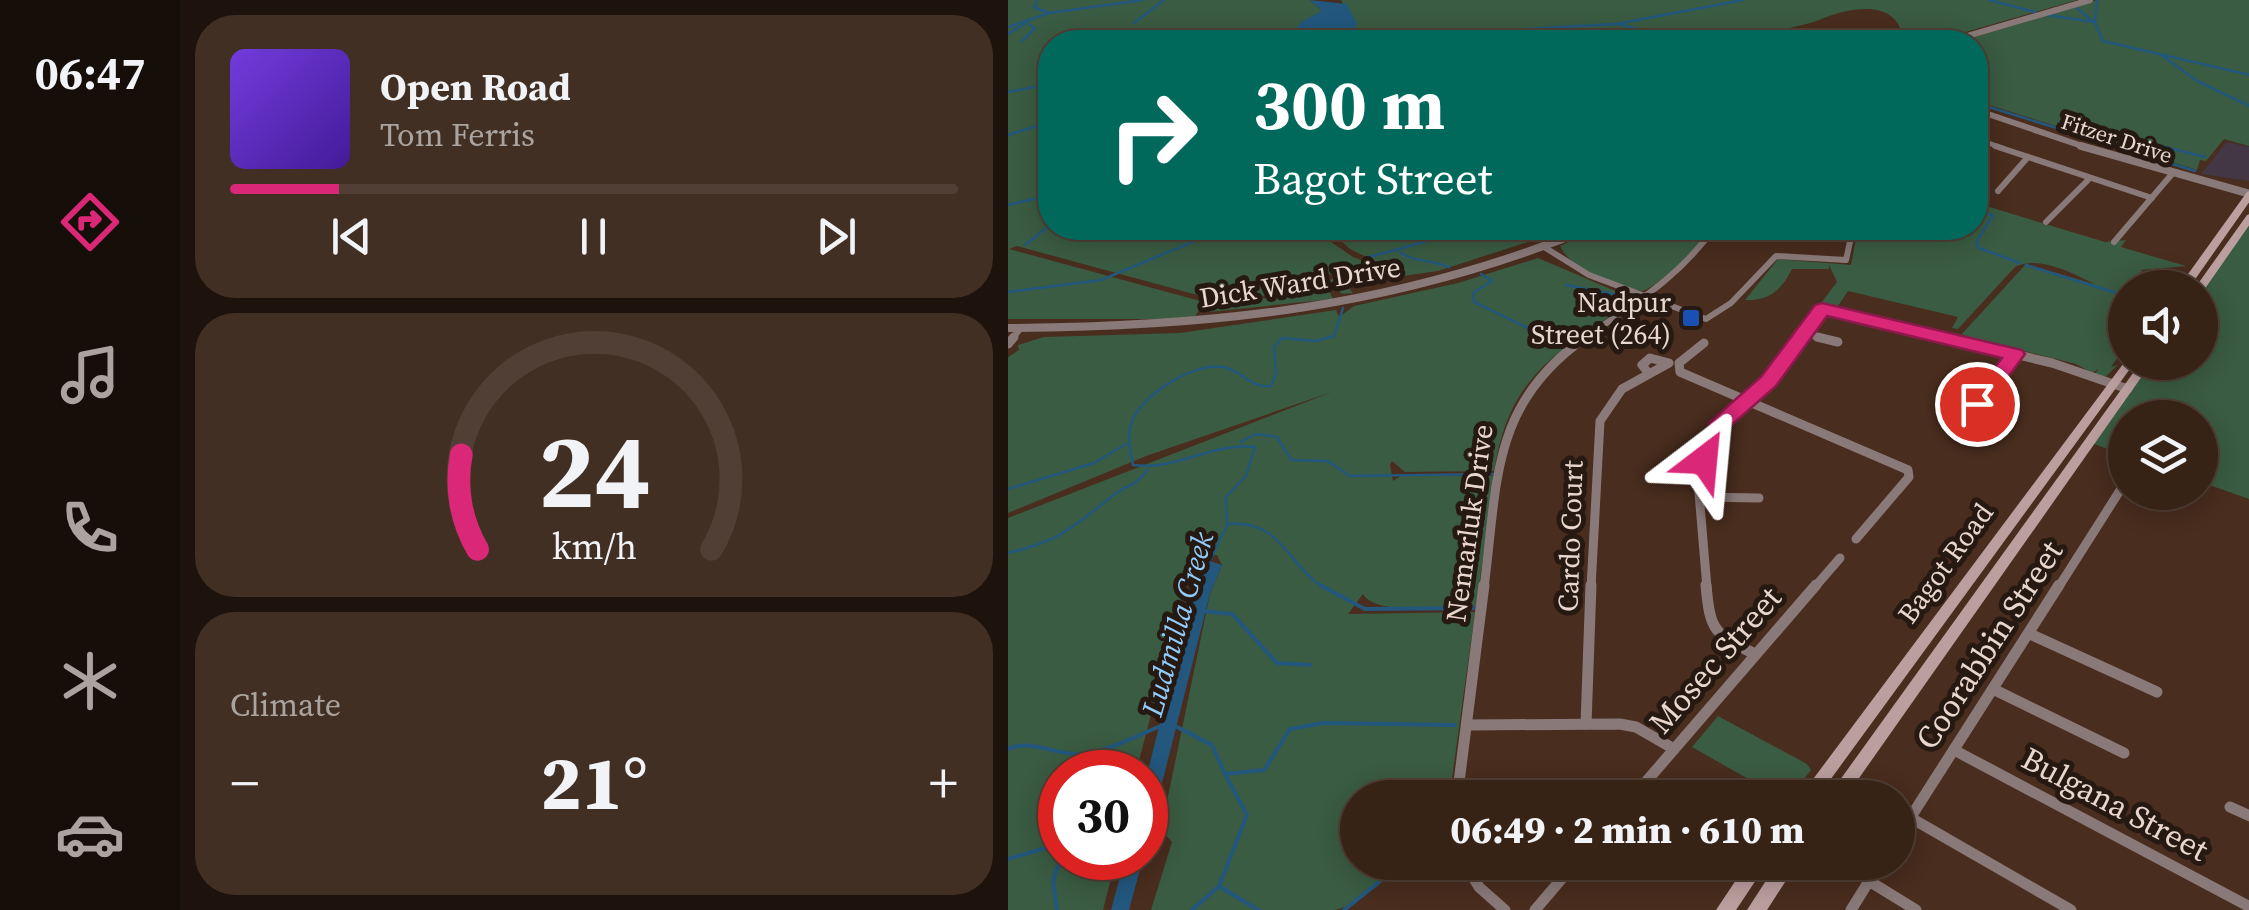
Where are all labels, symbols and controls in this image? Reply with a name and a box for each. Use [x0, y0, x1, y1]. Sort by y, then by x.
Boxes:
text: 06:47 [34, 42, 146, 104]
text: 300 m [1253, 56, 1445, 152]
text: Open Road [380, 61, 571, 113]
icon: right [1088, 70, 1218, 200]
street label: Fitzer Drive [2058, 106, 2176, 170]
text: Tom Ferris [380, 113, 535, 157]
text: Bagot Street [1253, 147, 1492, 209]
icon: directions [55, 187, 125, 257]
icon: previous [324, 209, 379, 264]
icon: pause [566, 209, 621, 264]
icon: next [809, 209, 864, 264]
street label: Dick Ward Drive [1197, 247, 1403, 317]
map controls [2108, 270, 2218, 510]
button: sound [2108, 270, 2218, 380]
place label: Nadpur Street (264) [1531, 283, 1671, 353]
marker: Nadpur Street (264) [1680, 307, 1702, 329]
icon: music [55, 340, 125, 410]
pin [1935, 362, 2020, 447]
icon: arrive [1950, 377, 2005, 432]
text: 24 [538, 399, 650, 542]
button: layers [2108, 400, 2218, 510]
position arrow [1652, 408, 1756, 512]
street label: Nemarluk Drive [1436, 422, 1502, 624]
street label: Cardo Court [1548, 459, 1592, 612]
icon: phone [55, 493, 125, 563]
street label: Bagot Road [1888, 495, 2002, 631]
text: km/h [551, 522, 637, 571]
water label: Ludmilla Creek [1131, 526, 1223, 722]
street label: Coorabbin Street [1905, 532, 2073, 758]
street label: Mosec Street [1639, 577, 1792, 743]
icon: climate [55, 646, 125, 716]
text: Climate [230, 683, 341, 727]
text: 21° [540, 731, 648, 834]
street label: Bulgana Street [2014, 736, 2216, 872]
text: − [230, 745, 259, 820]
text: + [929, 745, 958, 820]
speed limit sign: 30 [1038, 750, 1168, 880]
icon: car [55, 799, 125, 869]
text: 06:49 · 2 min · 610 m [1450, 804, 1805, 856]

